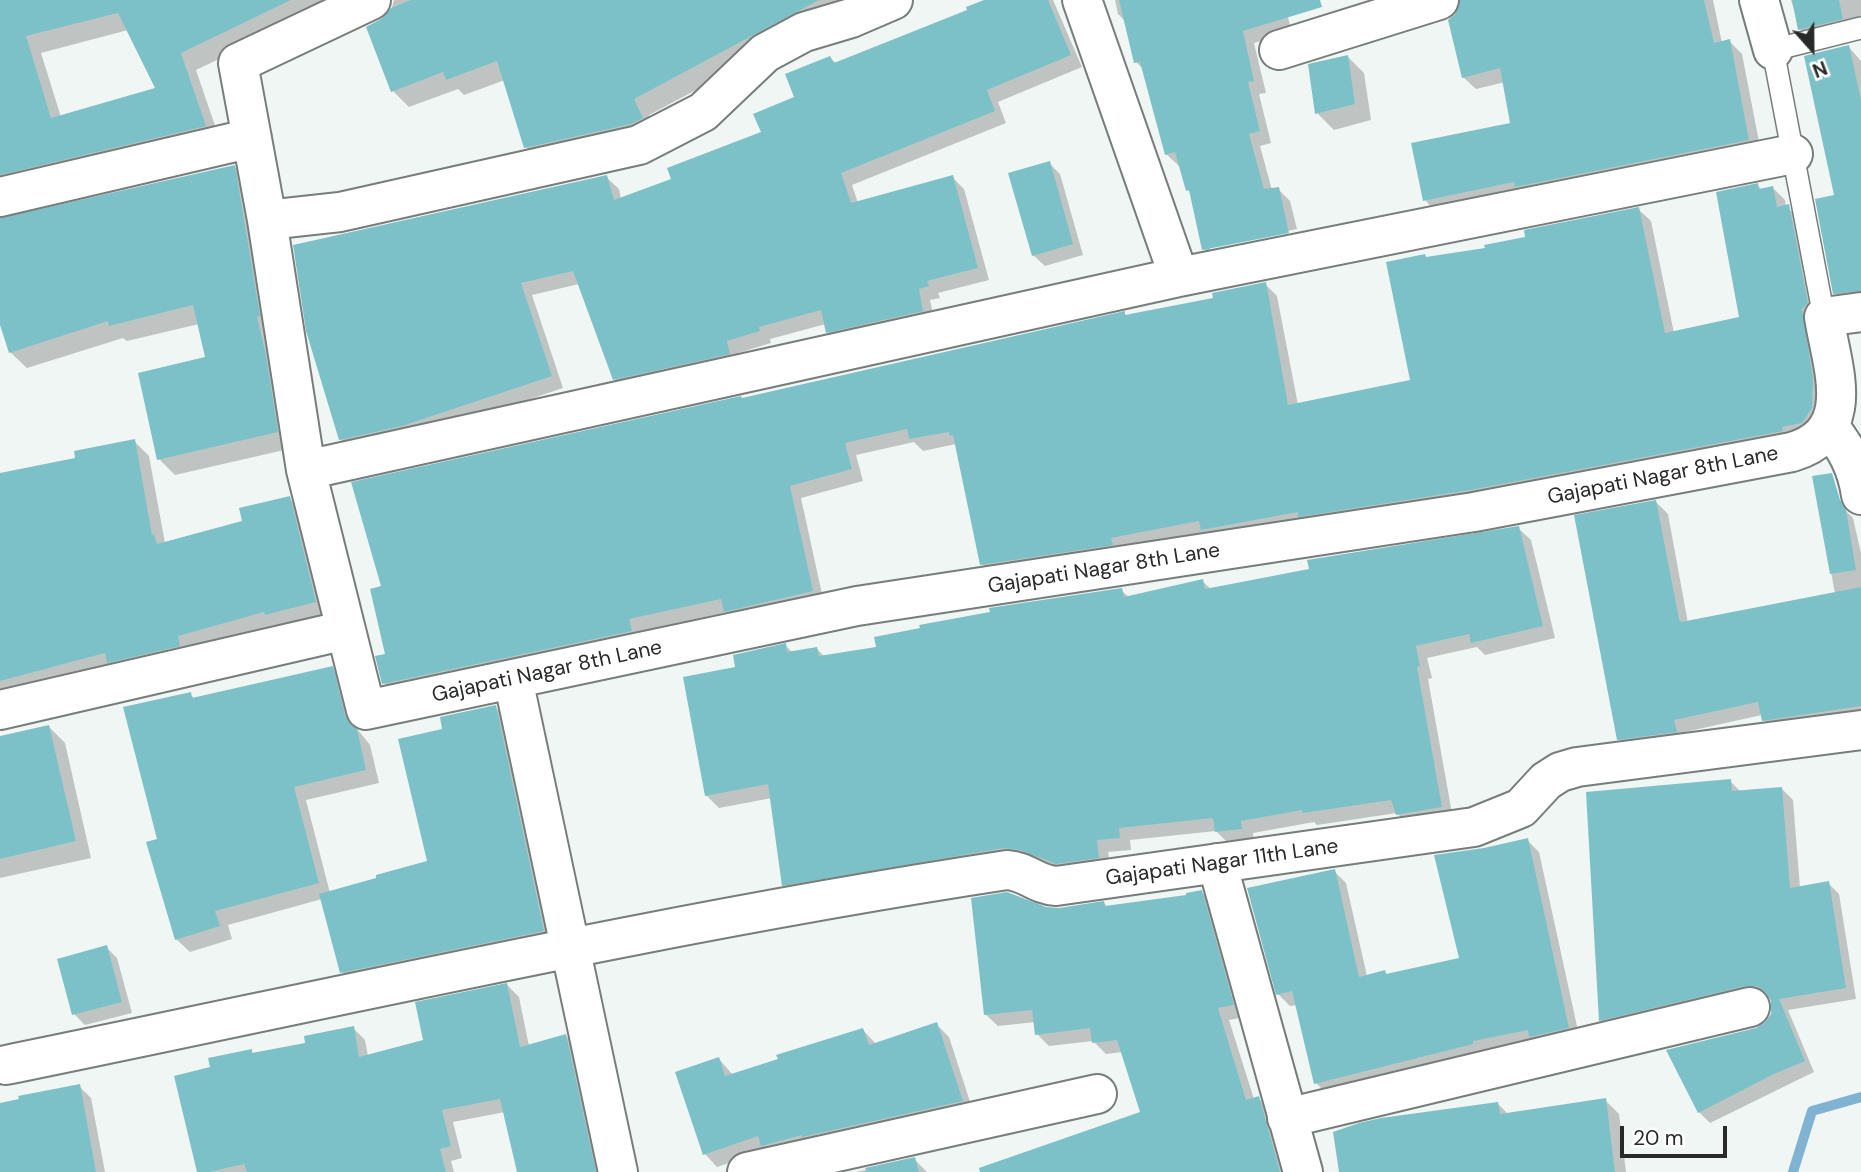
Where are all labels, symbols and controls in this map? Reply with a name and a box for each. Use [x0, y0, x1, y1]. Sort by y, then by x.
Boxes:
north arrow [1777, 14, 1847, 84]
text: N [1809, 55, 1831, 83]
street label: Gajapati Nagar 8th Lane [1545, 441, 1781, 511]
street label: Gajapati Nagar 8th Lane [986, 538, 1222, 600]
street label: Gajapati Nagar 8th Lane [430, 635, 664, 709]
street label: Gajapati Nagar 11th Lane [1104, 834, 1340, 892]
scale bar [1623, 1112, 1730, 1156]
text: 20 m [1633, 1124, 1684, 1152]

